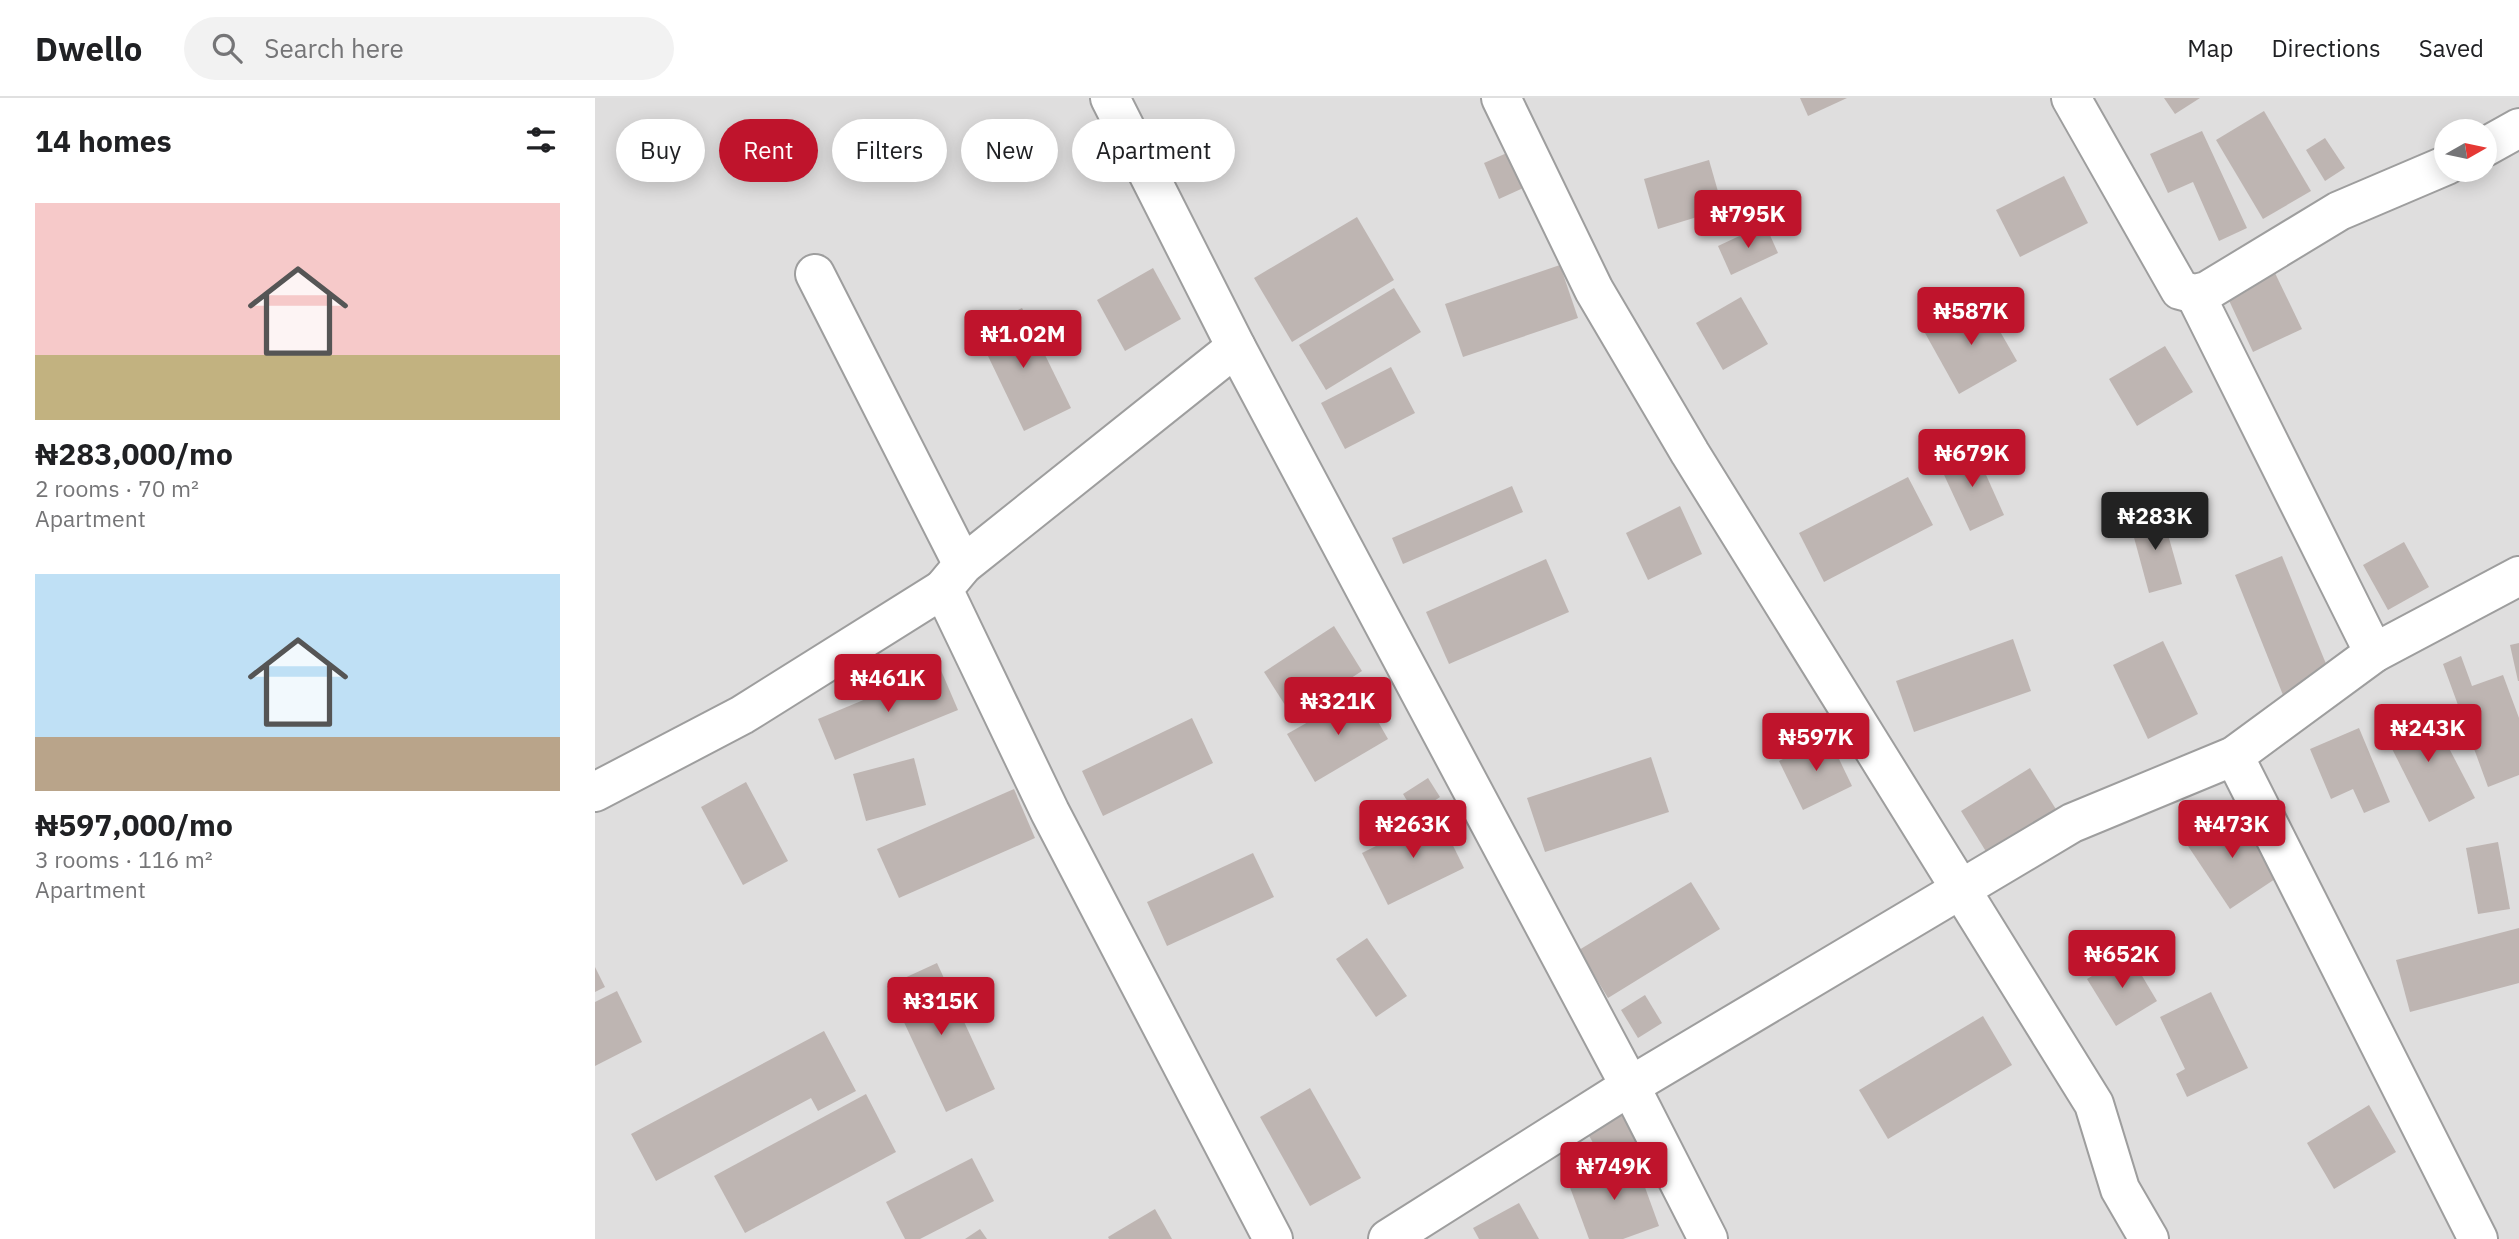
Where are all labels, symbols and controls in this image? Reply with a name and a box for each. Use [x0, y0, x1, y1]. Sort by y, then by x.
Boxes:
search box [184, 17, 674, 80]
text: Dwello [35, 27, 142, 70]
icon: search [208, 29, 246, 67]
text: Search here [264, 31, 404, 65]
text: Map [2187, 32, 2233, 64]
text: Directions [2271, 32, 2381, 64]
text: Saved [2419, 32, 2484, 64]
chip: Buy [616, 119, 705, 182]
chip: Rent [719, 119, 818, 182]
chip: Filters [832, 119, 947, 182]
chip: New [961, 119, 1058, 182]
chip: Apartment [1072, 119, 1235, 182]
north arrow [2434, 119, 2497, 182]
map controls [2434, 119, 2497, 182]
text: 14 homes [35, 121, 172, 160]
icon: filters [522, 121, 560, 159]
pin: ₦795K [1699, 190, 1797, 250]
text: ₦795K [1710, 198, 1786, 228]
icon: home [235, 248, 361, 374]
pin: ₦587K [1922, 288, 2020, 347]
text: ₦587K [1933, 295, 2009, 325]
pin: ₦1.02M [966, 310, 1080, 370]
text: ₦1.02M [980, 318, 1066, 348]
pin: ₦679K [1923, 430, 2021, 489]
text: ₦283,000/mo [35, 434, 233, 473]
text: ₦679K [1934, 437, 2010, 467]
text: 2 rooms · 70 m² [35, 473, 199, 503]
pin: ₦283K [2106, 492, 2204, 552]
text: ₦283K [2117, 500, 2193, 530]
text: Apartment [35, 503, 146, 533]
icon: home [235, 619, 361, 745]
pin: ₦461K [839, 654, 937, 714]
text: ₦461K [850, 662, 926, 692]
pin: ₦321K [1289, 678, 1387, 737]
text: ₦321K [1300, 685, 1376, 715]
pin: ₦243K [2379, 704, 2477, 764]
text: ₦243K [2390, 712, 2466, 742]
pin: ₦597K [1767, 714, 1865, 773]
text: ₦597K [1778, 721, 1854, 751]
pin: ₦263K [1364, 800, 1462, 860]
pin: ₦473K [2183, 800, 2281, 860]
text: ₦597,000/mo [35, 805, 233, 844]
text: ₦263K [1375, 808, 1451, 838]
text: ₦473K [2194, 808, 2270, 838]
text: 3 rooms · 116 m² [35, 844, 213, 874]
text: Apartment [35, 874, 146, 904]
pin: ₦652K [2073, 930, 2171, 990]
text: ₦652K [2084, 938, 2160, 968]
pin: ₦315K [892, 978, 990, 1037]
text: ₦315K [903, 985, 979, 1015]
pin: ₦749K [1565, 1142, 1663, 1202]
text: ₦749K [1576, 1150, 1652, 1180]

